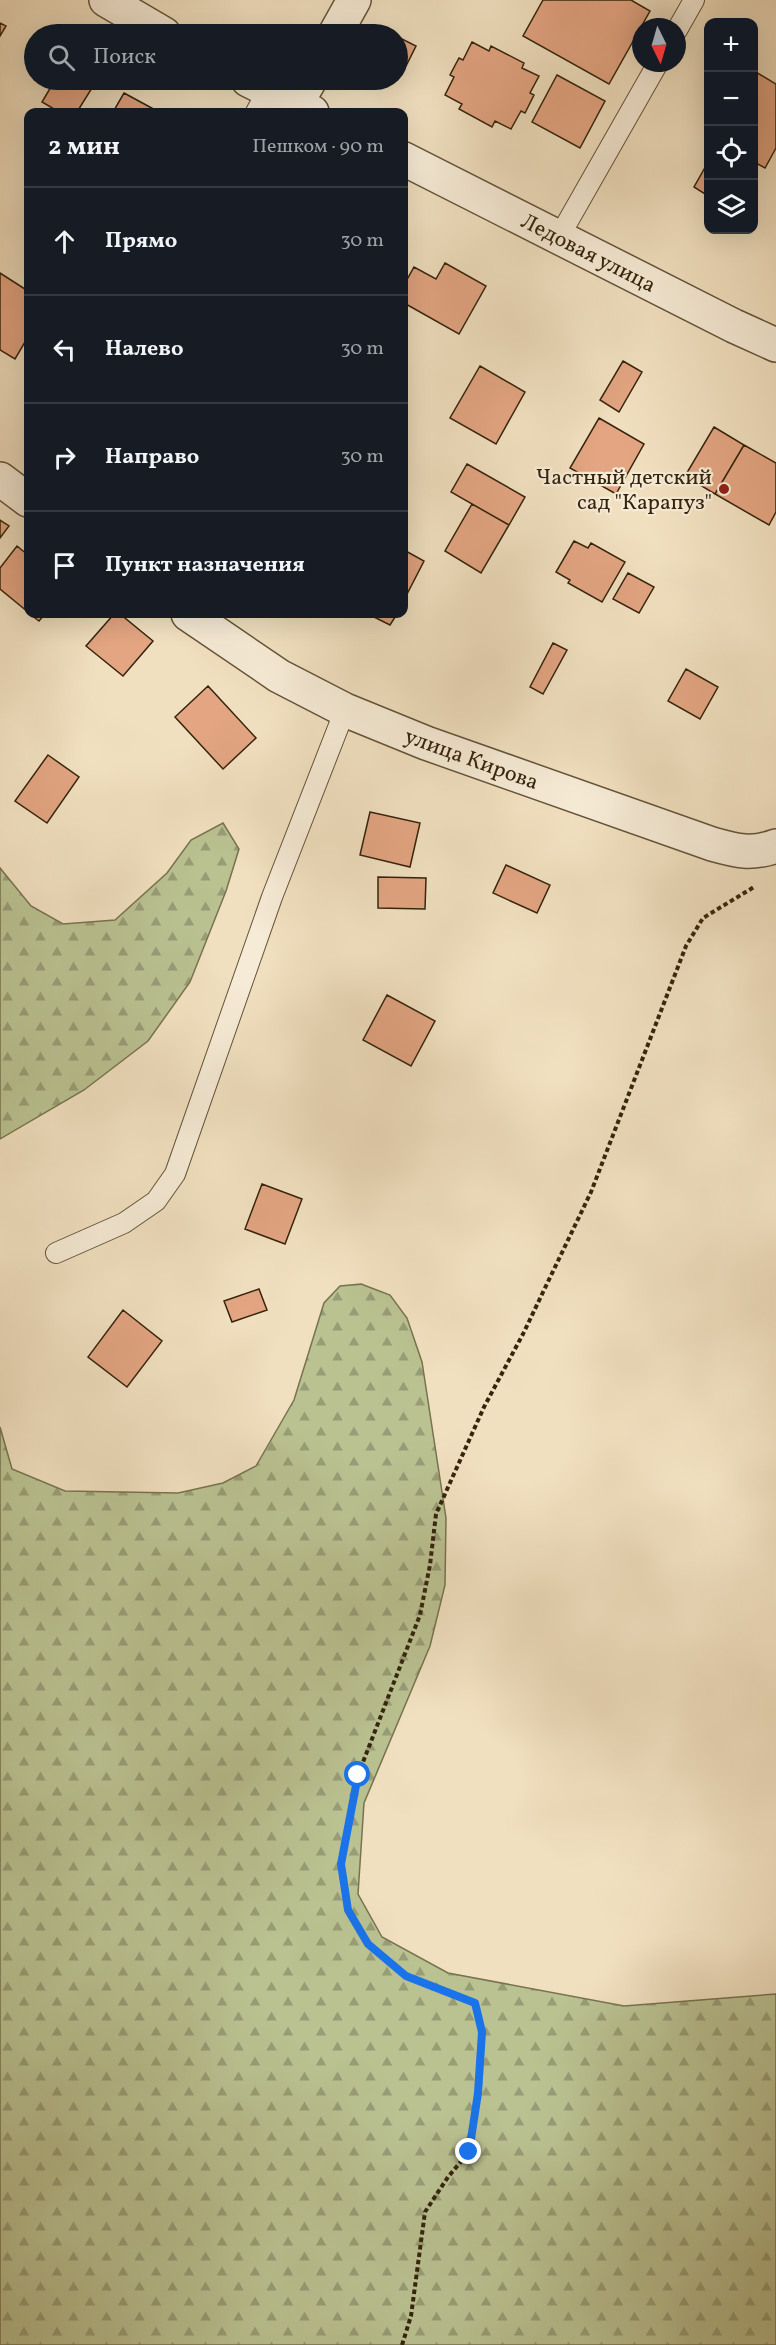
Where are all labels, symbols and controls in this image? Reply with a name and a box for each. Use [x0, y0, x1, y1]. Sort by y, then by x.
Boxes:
north arrow [632, 18, 686, 72]
map controls [704, 18, 758, 234]
button: + [704, 18, 758, 72]
search box [24, 24, 408, 90]
icon: search [45, 41, 78, 74]
text: Поиск [93, 42, 156, 73]
button: − [704, 72, 758, 126]
button: locate [704, 126, 758, 180]
text: 2 мин [48, 129, 120, 165]
text: Пешком · 90 m [252, 133, 384, 161]
button: layers [704, 180, 758, 234]
street label: Ледовая улица [515, 207, 661, 302]
icon: ahead [48, 225, 81, 258]
text: Прямо [105, 226, 177, 257]
text: 30 m [340, 227, 384, 255]
icon: left [48, 333, 81, 366]
text: Налево [105, 334, 184, 365]
text: 30 m [340, 335, 384, 363]
icon: right [48, 441, 81, 474]
text: Направо [105, 442, 199, 473]
text: 30 m [340, 443, 384, 471]
place label: Частный детский сад "Карапуз" [536, 463, 712, 519]
marker: Частный детский сад "Карапуз" [717, 482, 731, 496]
icon: arrive [48, 549, 81, 582]
text: Пункт назначения [105, 550, 305, 581]
street label: улица Кирова [400, 722, 542, 799]
route start [344, 1761, 370, 1787]
route end [455, 2138, 481, 2164]

